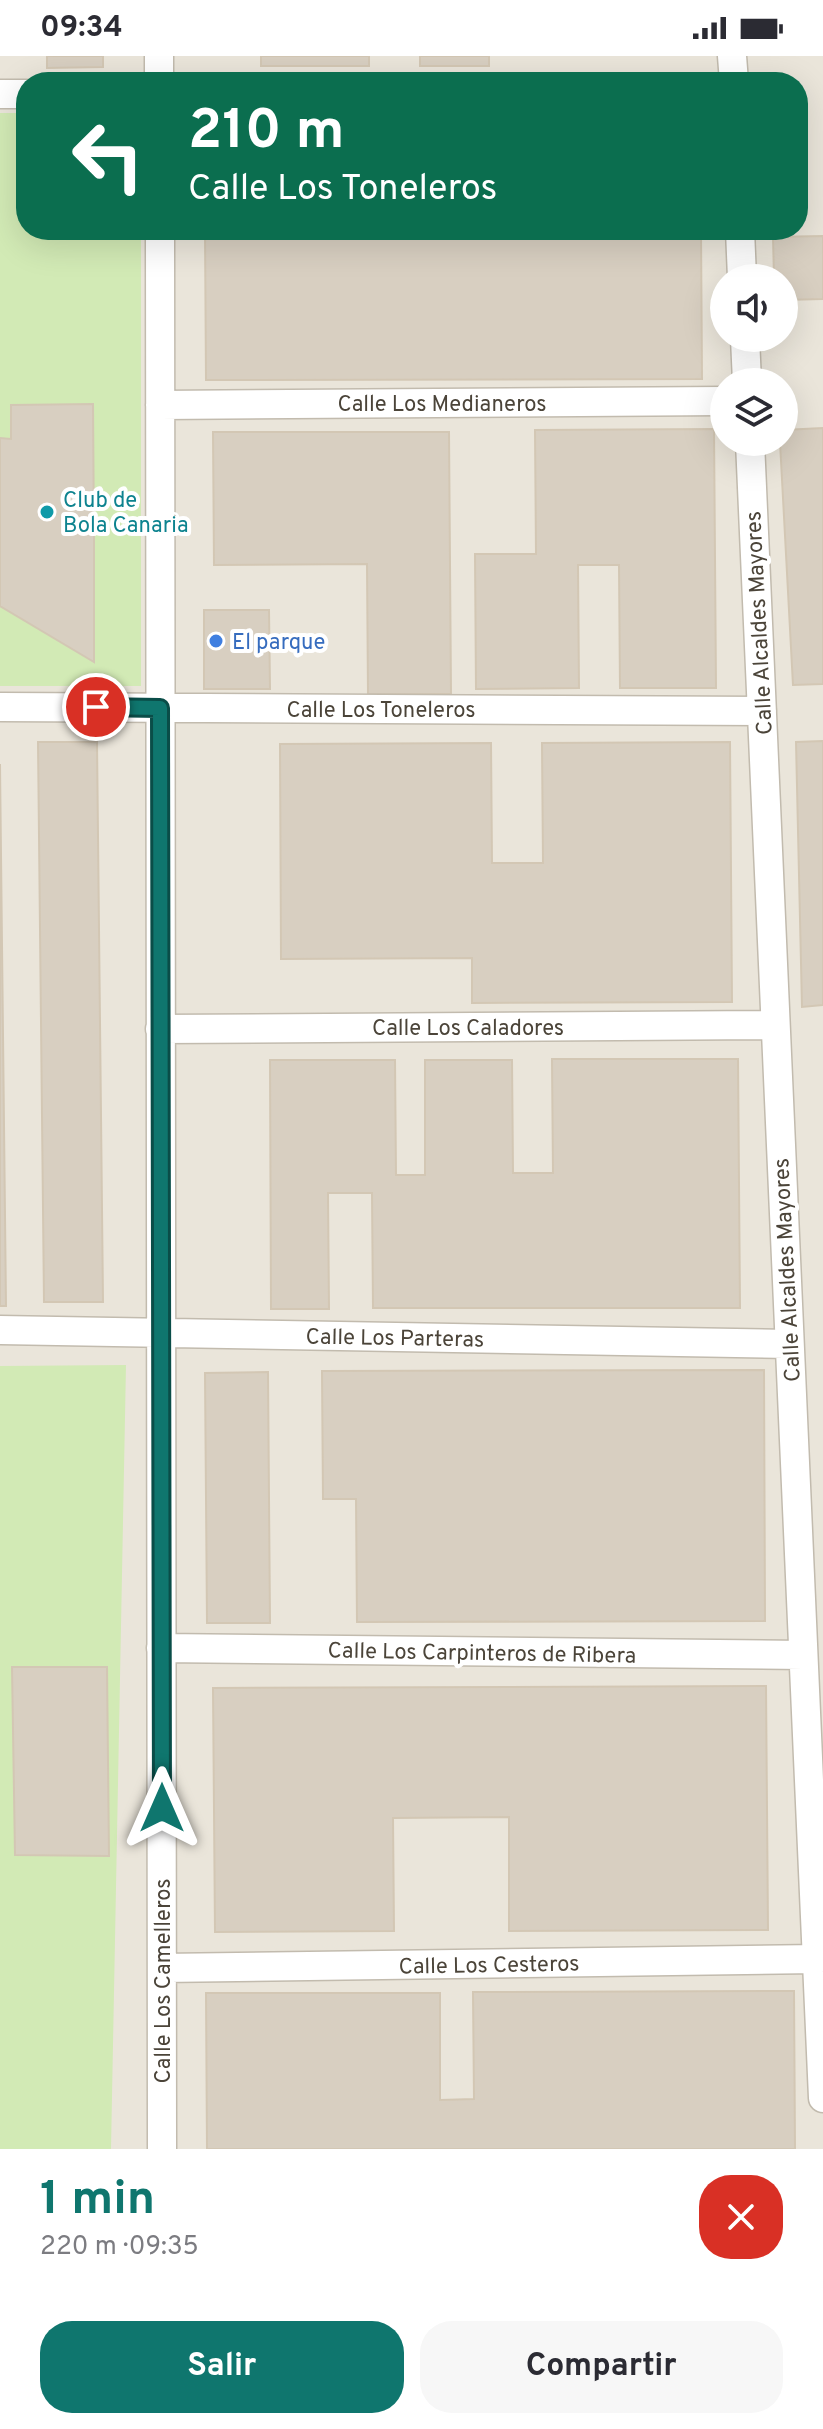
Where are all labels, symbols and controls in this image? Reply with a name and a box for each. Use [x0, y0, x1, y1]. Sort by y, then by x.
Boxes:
text: 09:34 [40, 10, 123, 47]
text: 210 m [188, 98, 345, 168]
icon: left [56, 104, 160, 208]
text: Calle Los Toneleros [188, 167, 497, 213]
map controls [710, 264, 798, 456]
button: sound [710, 264, 798, 352]
button: layers [710, 368, 798, 456]
street label: Calle Los Medianeros [337, 392, 547, 419]
place label: Club de Bola Canaria [63, 488, 188, 540]
marker: Club de Bola Canaria [38, 503, 56, 521]
street label: Calle Alcaldes Mayores [741, 510, 780, 735]
place label: El parque [232, 630, 325, 657]
marker: El parque [207, 632, 225, 650]
pin [62, 673, 130, 741]
icon: arrive [74, 685, 118, 729]
street label: Calle Los Toneleros [286, 698, 476, 725]
street label: Calle Los Caladores [372, 1016, 564, 1043]
street label: Calle Alcaldes Mayores [769, 1157, 808, 1382]
street label: Calle Los Parteras [305, 1324, 484, 1355]
street label: Calle Los Carpinteros de Ribera [327, 1638, 636, 1671]
position arrow [120, 1766, 204, 1850]
street label: Calle Los Camelleros [151, 1878, 178, 2084]
street label: Calle Los Cesteros [398, 1951, 580, 1982]
text: 1 min [40, 2171, 155, 2231]
button: close [699, 2175, 783, 2259]
text: 220 m · 09:35 [40, 2231, 199, 2264]
button: Salir [40, 2321, 404, 2413]
button: Compartir [420, 2321, 783, 2413]

